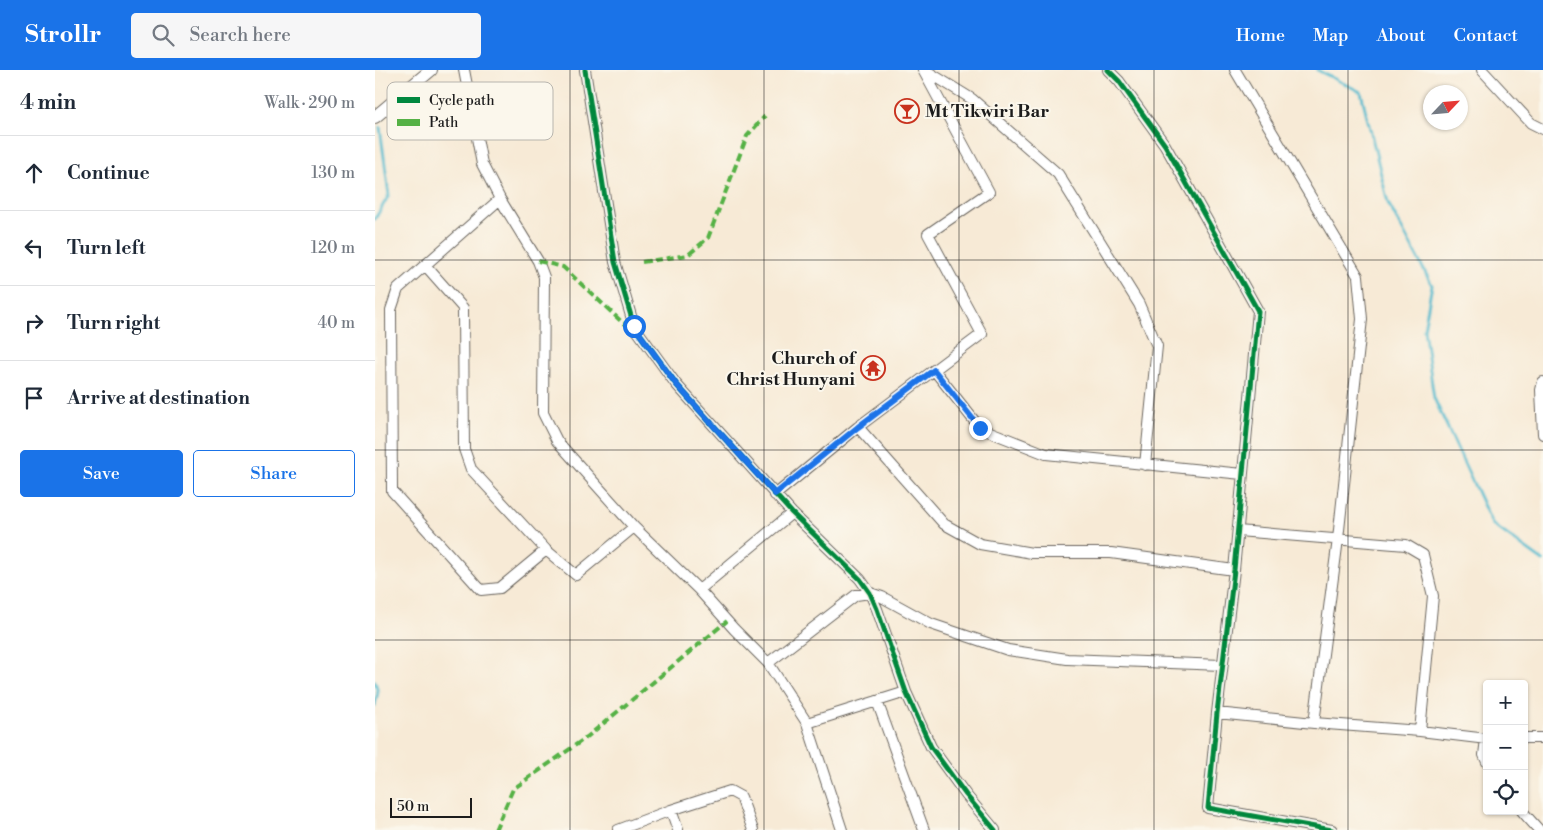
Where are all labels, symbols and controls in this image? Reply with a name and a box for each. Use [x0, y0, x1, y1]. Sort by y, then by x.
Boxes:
search box [131, 13, 481, 58]
text: Strollr [25, 20, 101, 50]
icon: search [149, 21, 177, 49]
text: Search here [189, 23, 291, 47]
text: Home [1236, 24, 1285, 47]
text: Map [1313, 24, 1349, 47]
text: About [1377, 24, 1426, 47]
text: Contact [1454, 24, 1518, 47]
legend [387, 82, 553, 140]
north arrow [1423, 85, 1468, 130]
text: 4 min [20, 90, 76, 116]
text: Cycle path [429, 92, 495, 110]
text: Walk · 290 m [264, 93, 355, 113]
bar icon: Mt Tikwiri Bar [894, 98, 920, 124]
place label: Mt Tikwiri Bar [925, 100, 1049, 123]
text: Path [429, 114, 459, 132]
icon: ahead [20, 159, 48, 187]
text: Continue [67, 161, 150, 185]
text: 130 m [311, 163, 355, 183]
icon: left [20, 234, 48, 262]
text: Turn left [67, 236, 146, 260]
text: 120 m [311, 238, 355, 258]
icon: right [20, 309, 48, 337]
text: Turn right [67, 311, 160, 335]
text: 40 m [318, 313, 355, 333]
route start [623, 315, 646, 338]
place label: Church of Christ Hunyani [726, 347, 858, 391]
temple icon: Church of Christ Hunyani [860, 355, 886, 381]
icon: arrive [20, 384, 48, 412]
text: Arrive at destination [67, 386, 250, 410]
route end [969, 417, 992, 440]
button: Save [20, 450, 183, 497]
button: Share [193, 450, 355, 497]
map controls [1483, 680, 1528, 815]
button: + [1483, 680, 1528, 725]
button: − [1483, 725, 1528, 770]
button: locate [1483, 770, 1528, 815]
scale bar [390, 795, 473, 818]
text: 50 m [397, 798, 429, 816]

